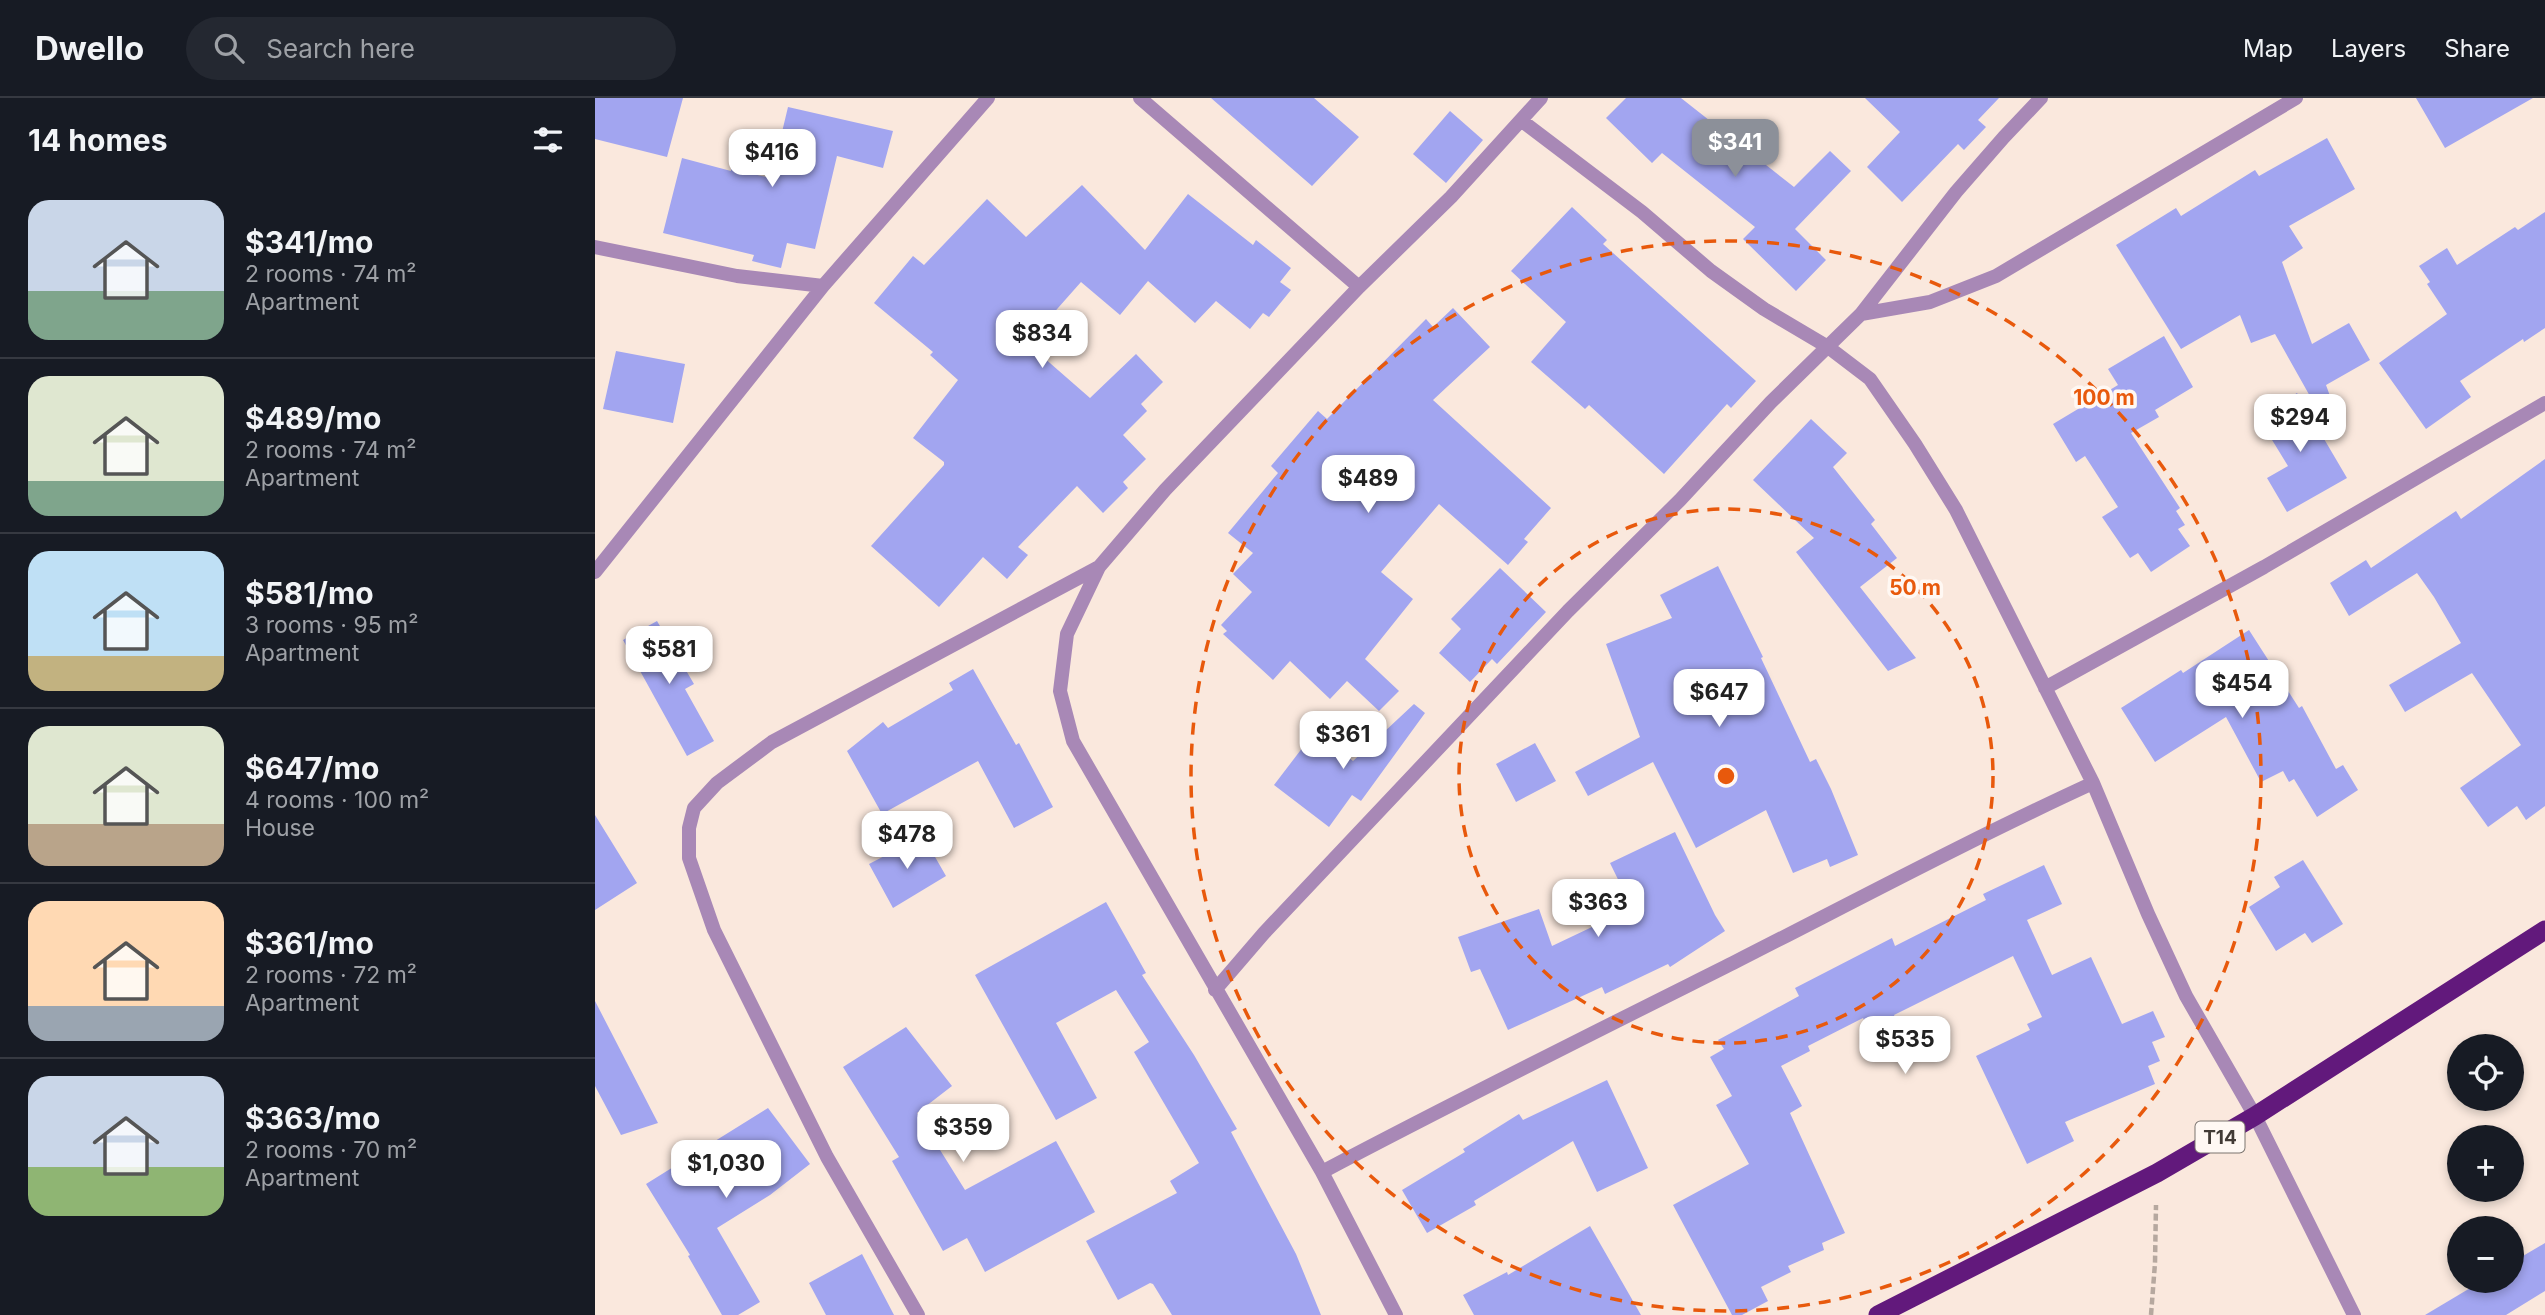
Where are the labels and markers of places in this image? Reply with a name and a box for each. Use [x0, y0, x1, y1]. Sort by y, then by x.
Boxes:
pin: $341 [1694, 120, 1776, 179]
pin: $416 [731, 130, 813, 189]
pin: $834 [1001, 310, 1083, 370]
pin: $294 [2259, 394, 2341, 454]
pin: $489 [1327, 456, 1409, 515]
pin: $581 [628, 626, 710, 686]
pin: $454 [2201, 660, 2283, 720]
pin: $647 [1678, 670, 1760, 729]
pin: $361 [1302, 712, 1384, 771]
centre of rings [1714, 764, 1738, 788]
pin: $478 [866, 812, 948, 871]
pin: $363 [1557, 880, 1639, 939]
pin: $535 [1864, 1016, 1946, 1076]
pin: $359 [922, 1104, 1004, 1164]
pin: $1,030 [669, 1140, 783, 1200]

